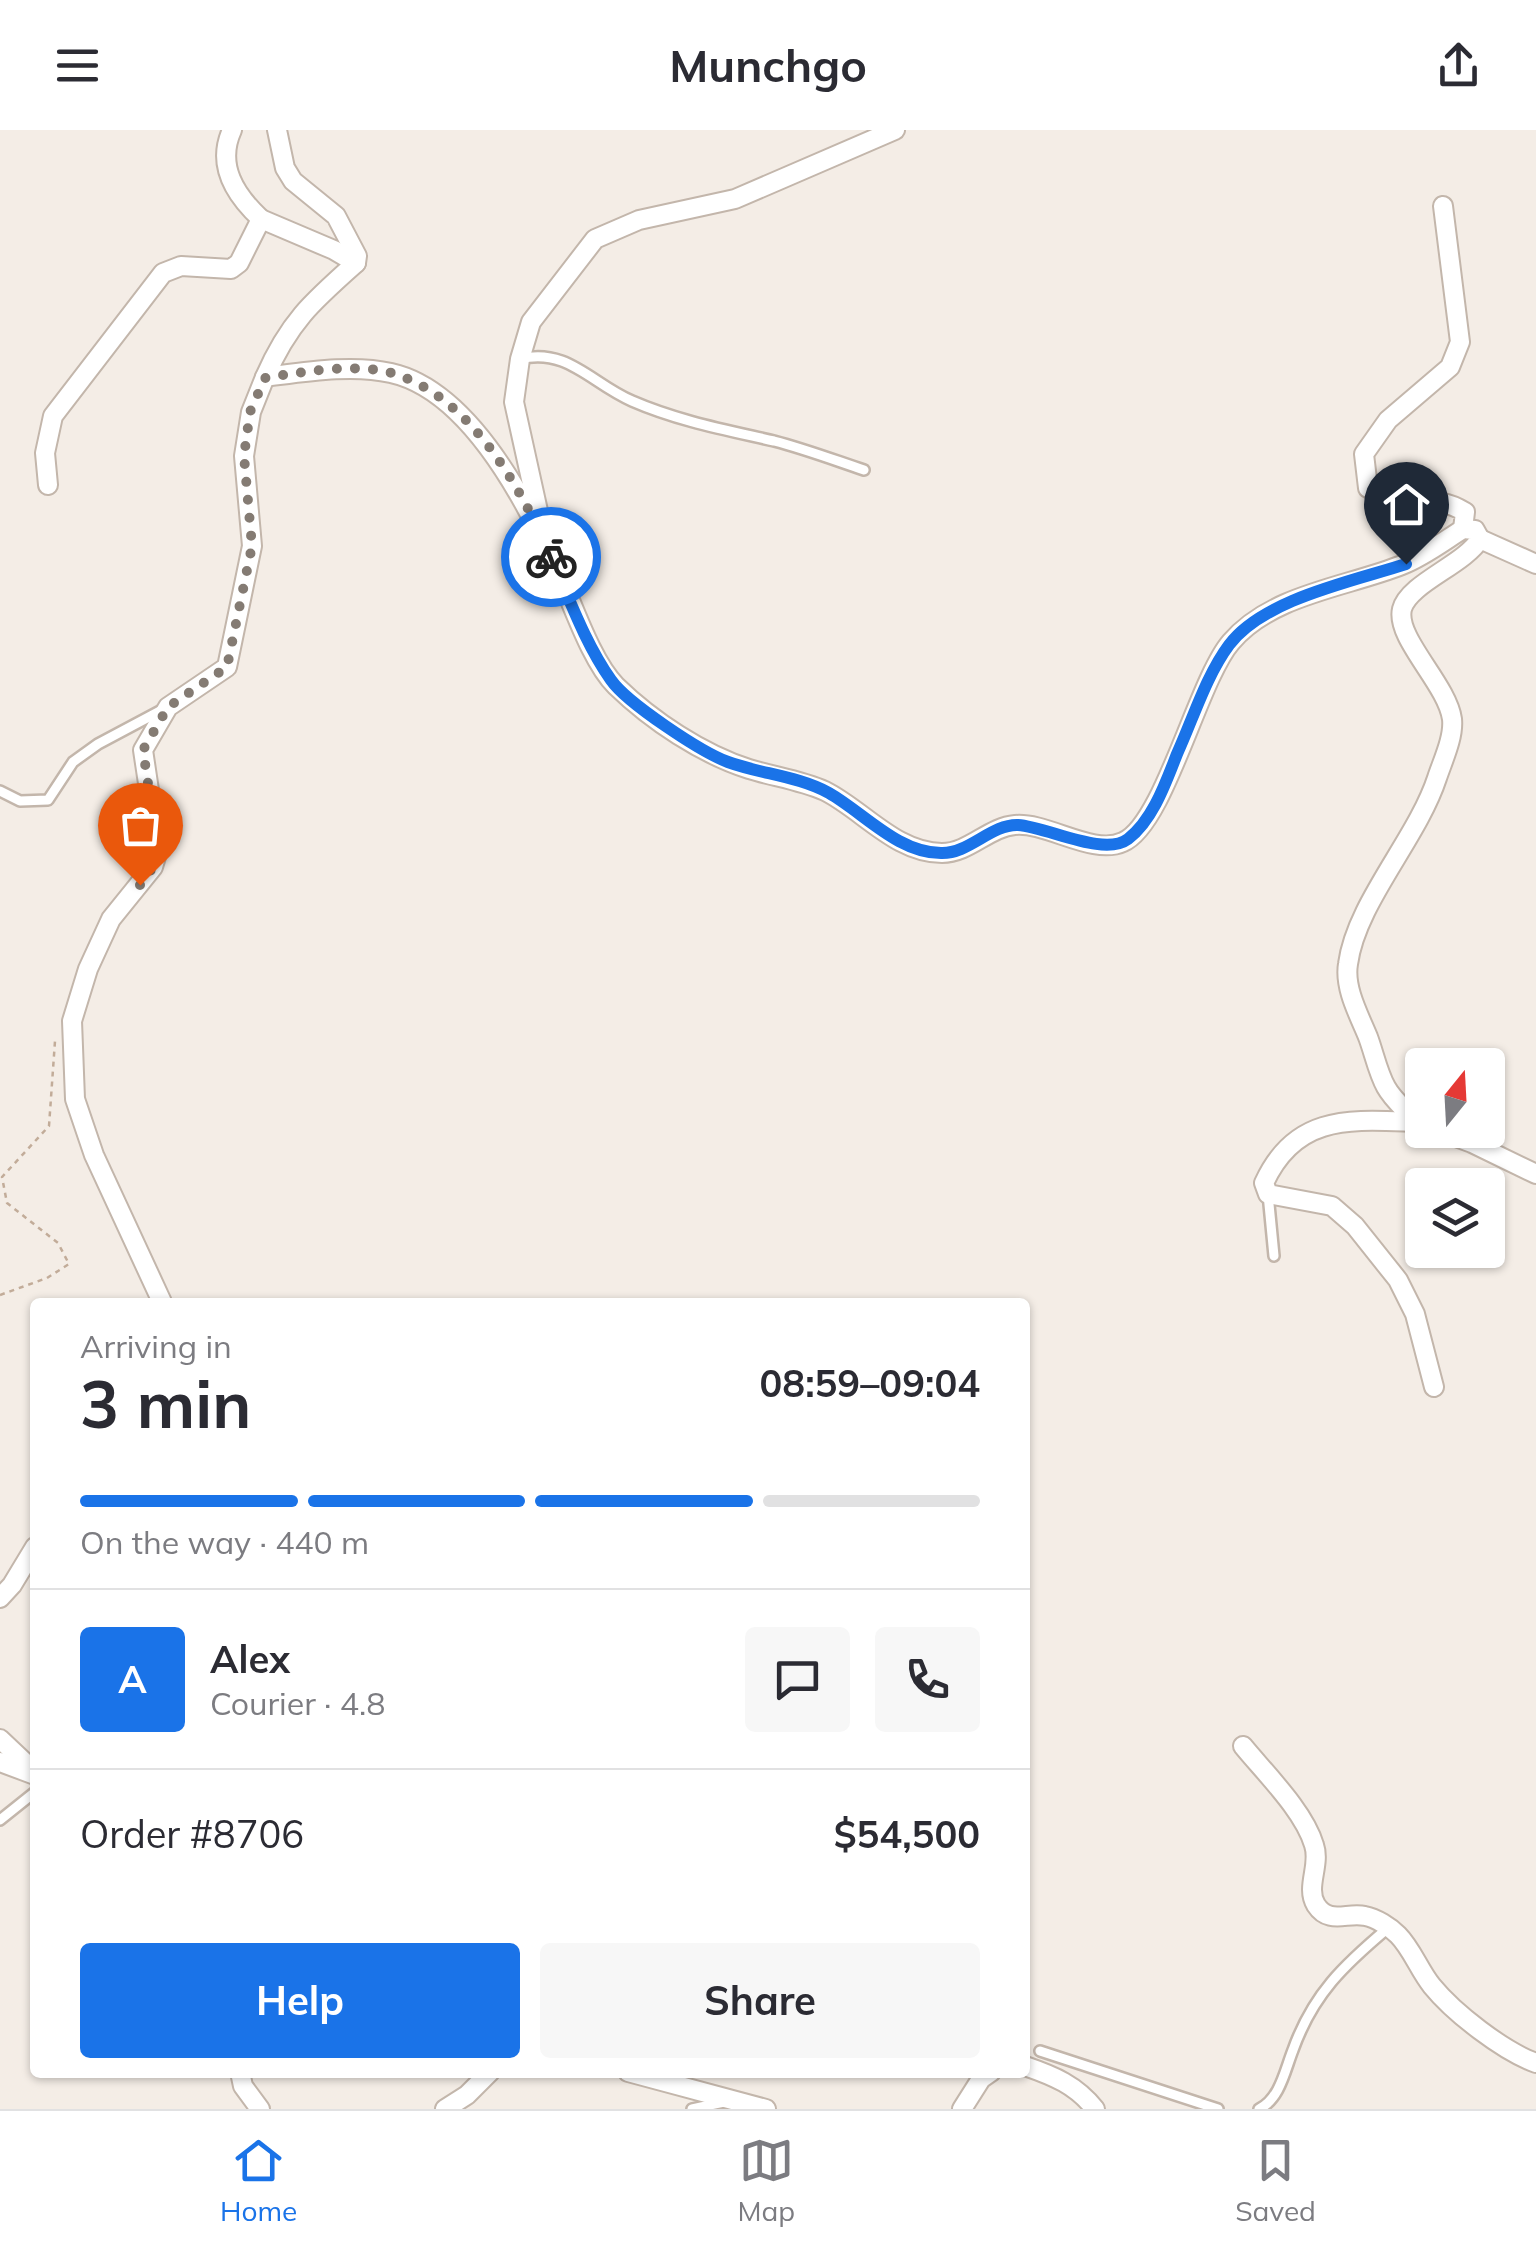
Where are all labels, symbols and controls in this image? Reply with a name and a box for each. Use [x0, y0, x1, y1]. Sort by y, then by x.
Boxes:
text: Munchgo [669, 37, 867, 93]
icon: menu [50, 38, 105, 93]
icon: share [1431, 38, 1486, 93]
pin [1364, 462, 1449, 565]
icon: home [1379, 477, 1434, 532]
courier [501, 507, 601, 607]
icon: bike [524, 530, 579, 585]
pin [98, 783, 183, 886]
icon: bag [113, 798, 168, 853]
north arrow [1405, 1048, 1505, 1148]
map controls [1405, 1048, 1505, 1268]
button: layers [1405, 1168, 1505, 1268]
text: Arriving in [80, 1326, 232, 1366]
text: 08:59–09:04 [760, 1359, 980, 1407]
text: 3 min [80, 1363, 251, 1444]
text: On the way · 440 m [80, 1522, 369, 1562]
button: chat [745, 1627, 850, 1732]
button: phone [875, 1627, 980, 1732]
text: Alex [210, 1635, 290, 1683]
text: A [118, 1655, 147, 1703]
text: Courier · 4.8 [210, 1683, 386, 1723]
text: Order #8706 [80, 1810, 304, 1858]
text: $54,500 [834, 1810, 980, 1858]
button: Help [80, 1943, 520, 2058]
button: Share [540, 1943, 980, 2058]
tab: Home [220, 2133, 297, 2228]
tab: Map [737, 2133, 795, 2228]
tab: Saved [1235, 2133, 1316, 2228]

